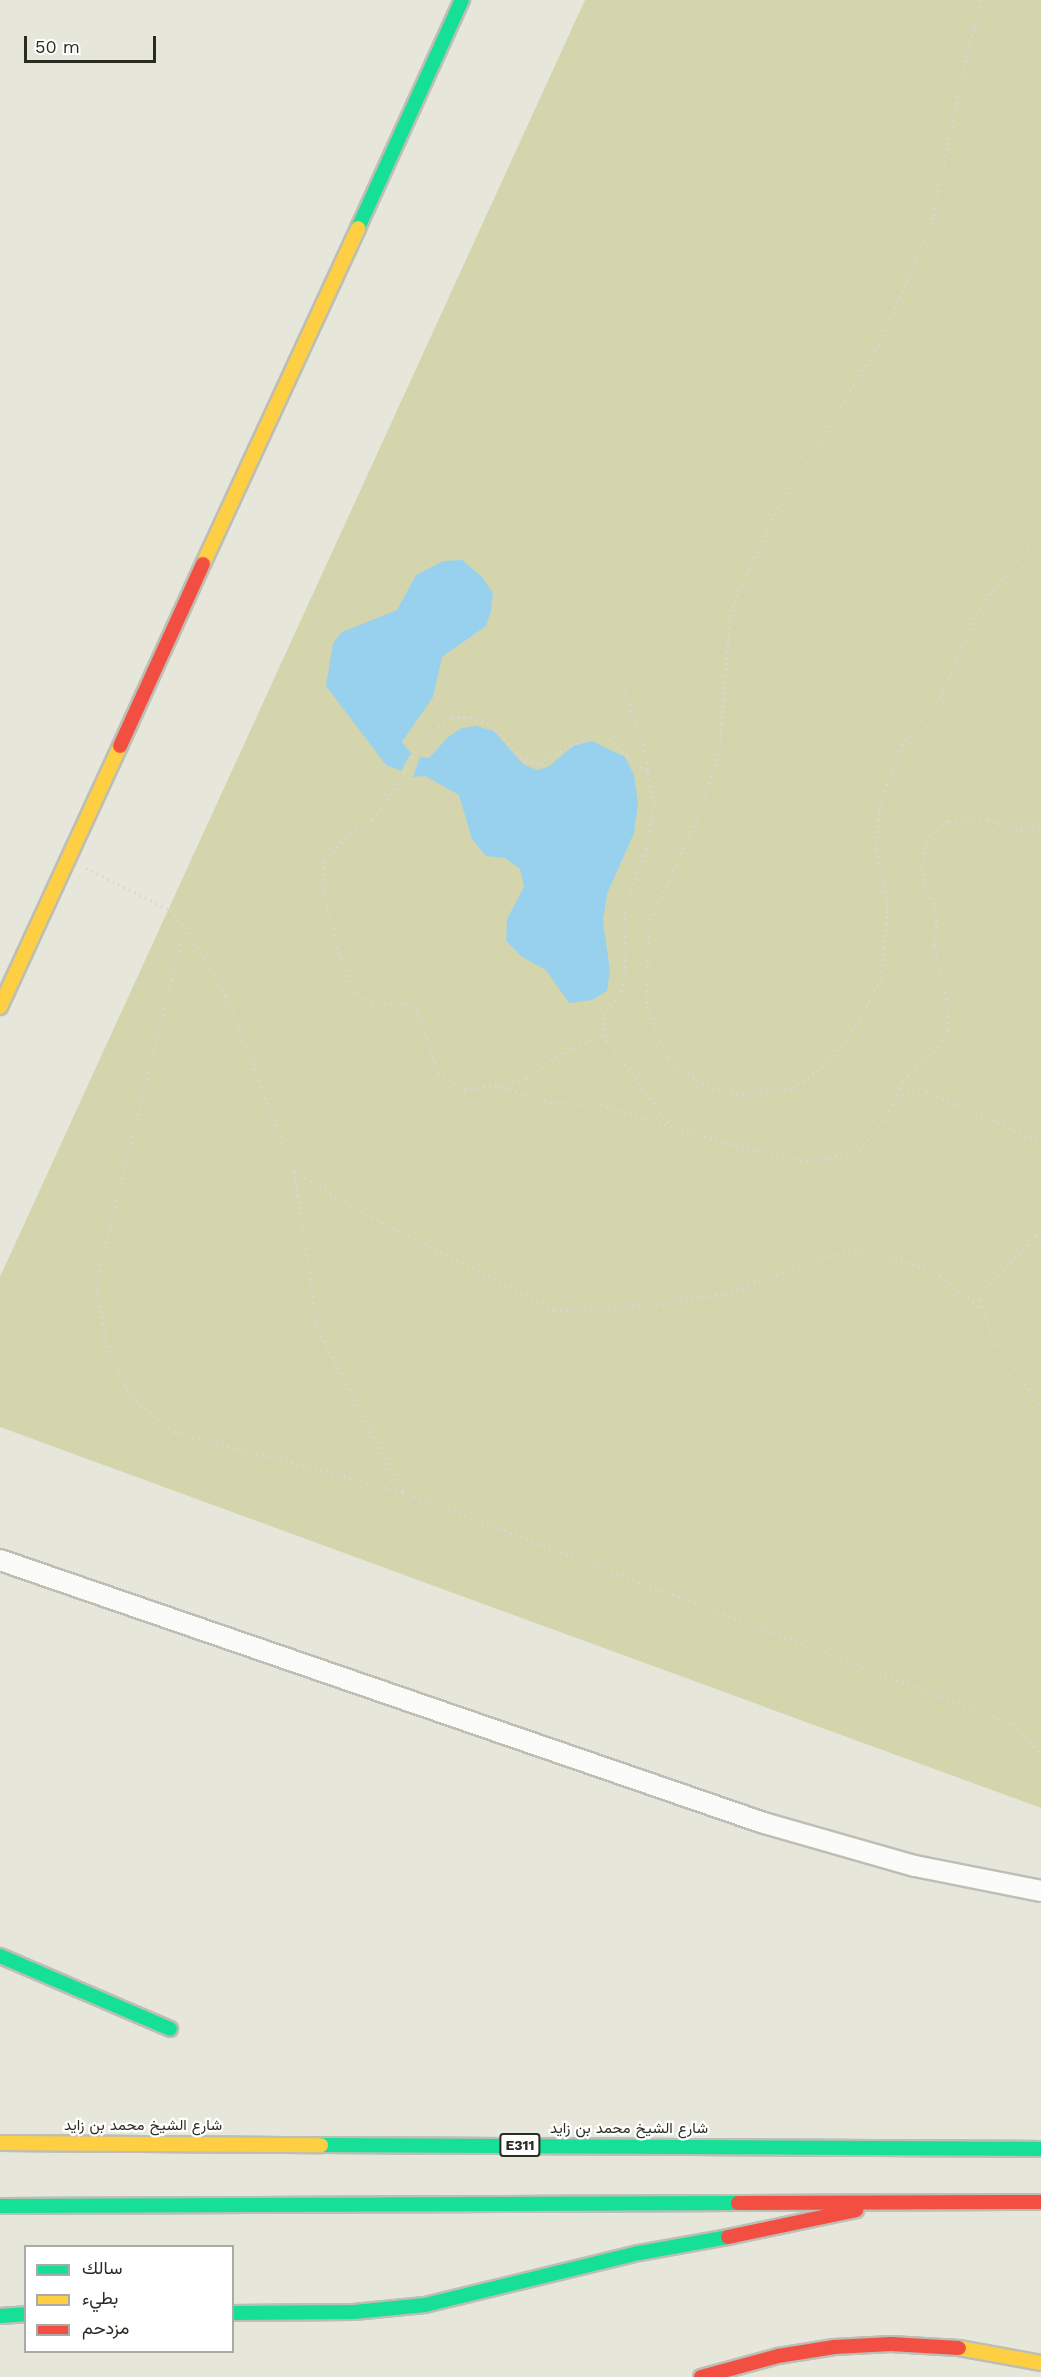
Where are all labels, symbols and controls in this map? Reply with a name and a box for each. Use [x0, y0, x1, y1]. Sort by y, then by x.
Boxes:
scale bar [27, 24, 159, 62]
text: 50 m [35, 36, 80, 57]
street label: شارع الشيخ محمد بن زايد [64, 2117, 222, 2135]
street label: شارع الشيخ محمد بن زايد [550, 2120, 708, 2138]
road number: E311 [499, 2134, 541, 2156]
legend [24, 2245, 234, 2353]
text: سالك [82, 2257, 122, 2278]
text: بطيء [82, 2287, 118, 2308]
text: مزدحم [82, 2317, 129, 2338]

